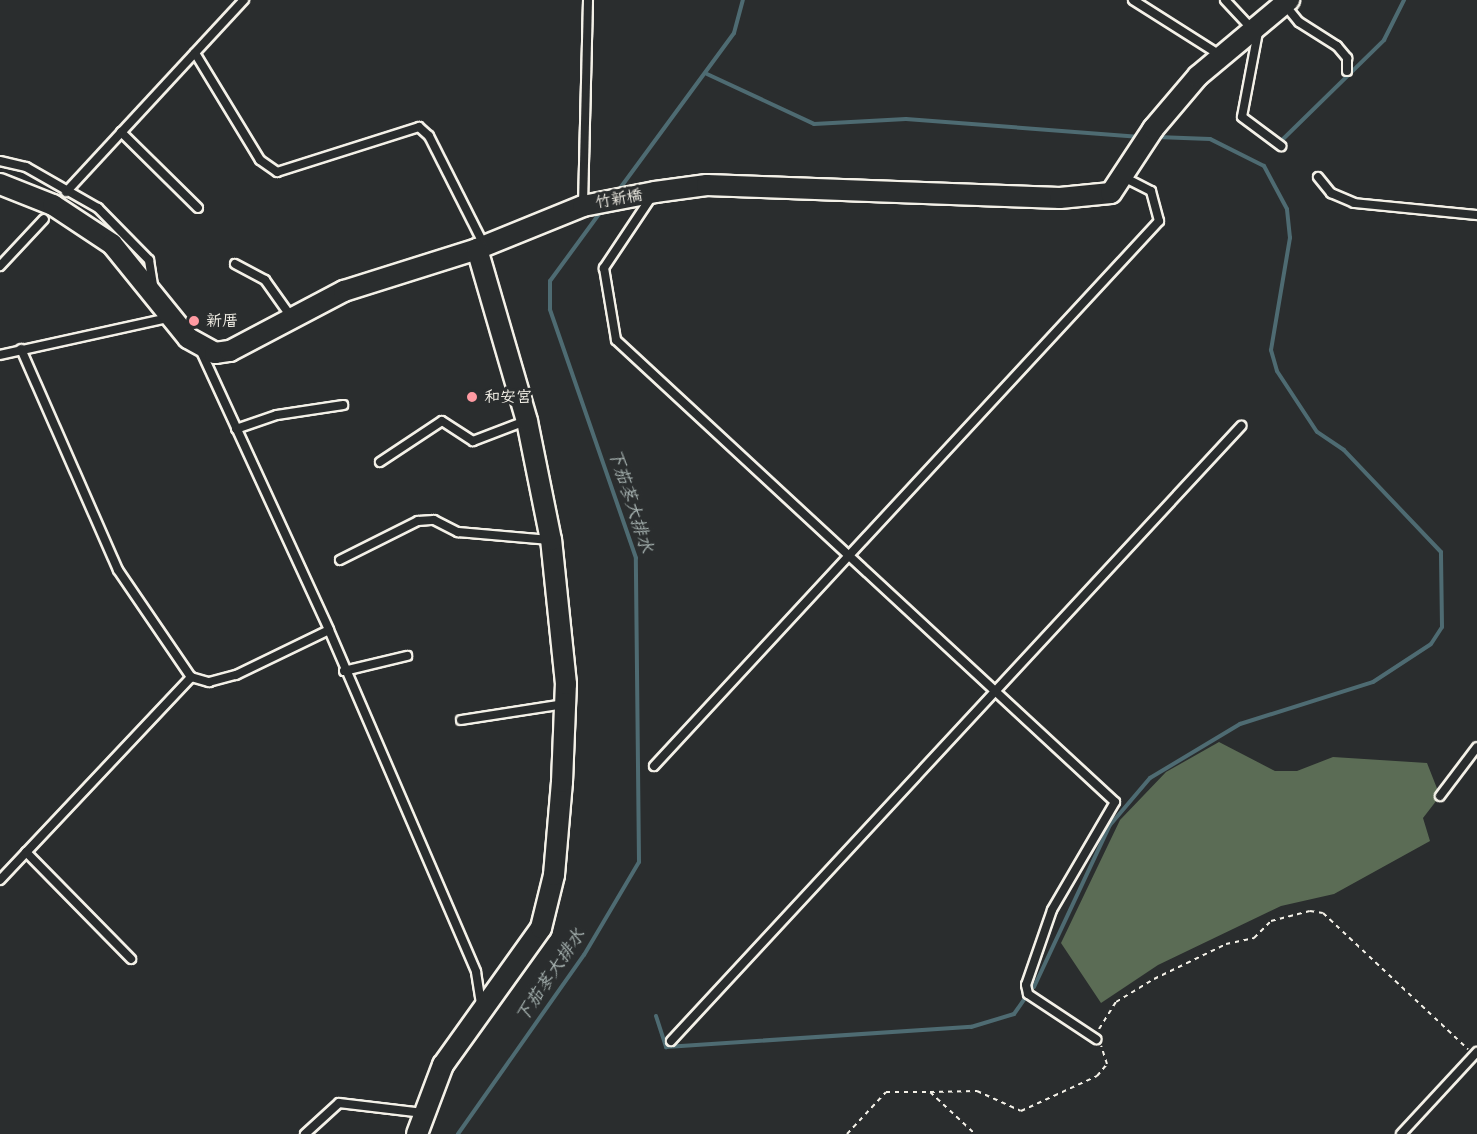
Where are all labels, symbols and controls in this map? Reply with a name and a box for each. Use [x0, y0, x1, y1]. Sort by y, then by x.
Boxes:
street label: 竹新橋 [594, 185, 644, 213]
place label: 新厝 [206, 311, 238, 331]
marker: 新厝 [187, 314, 201, 328]
place label: 和安宮 [484, 387, 532, 407]
marker: 和安宮 [465, 390, 479, 404]
water label: 下茄苳大排水 [603, 446, 657, 556]
water label: 下茄苳大排水 [512, 925, 590, 1027]

